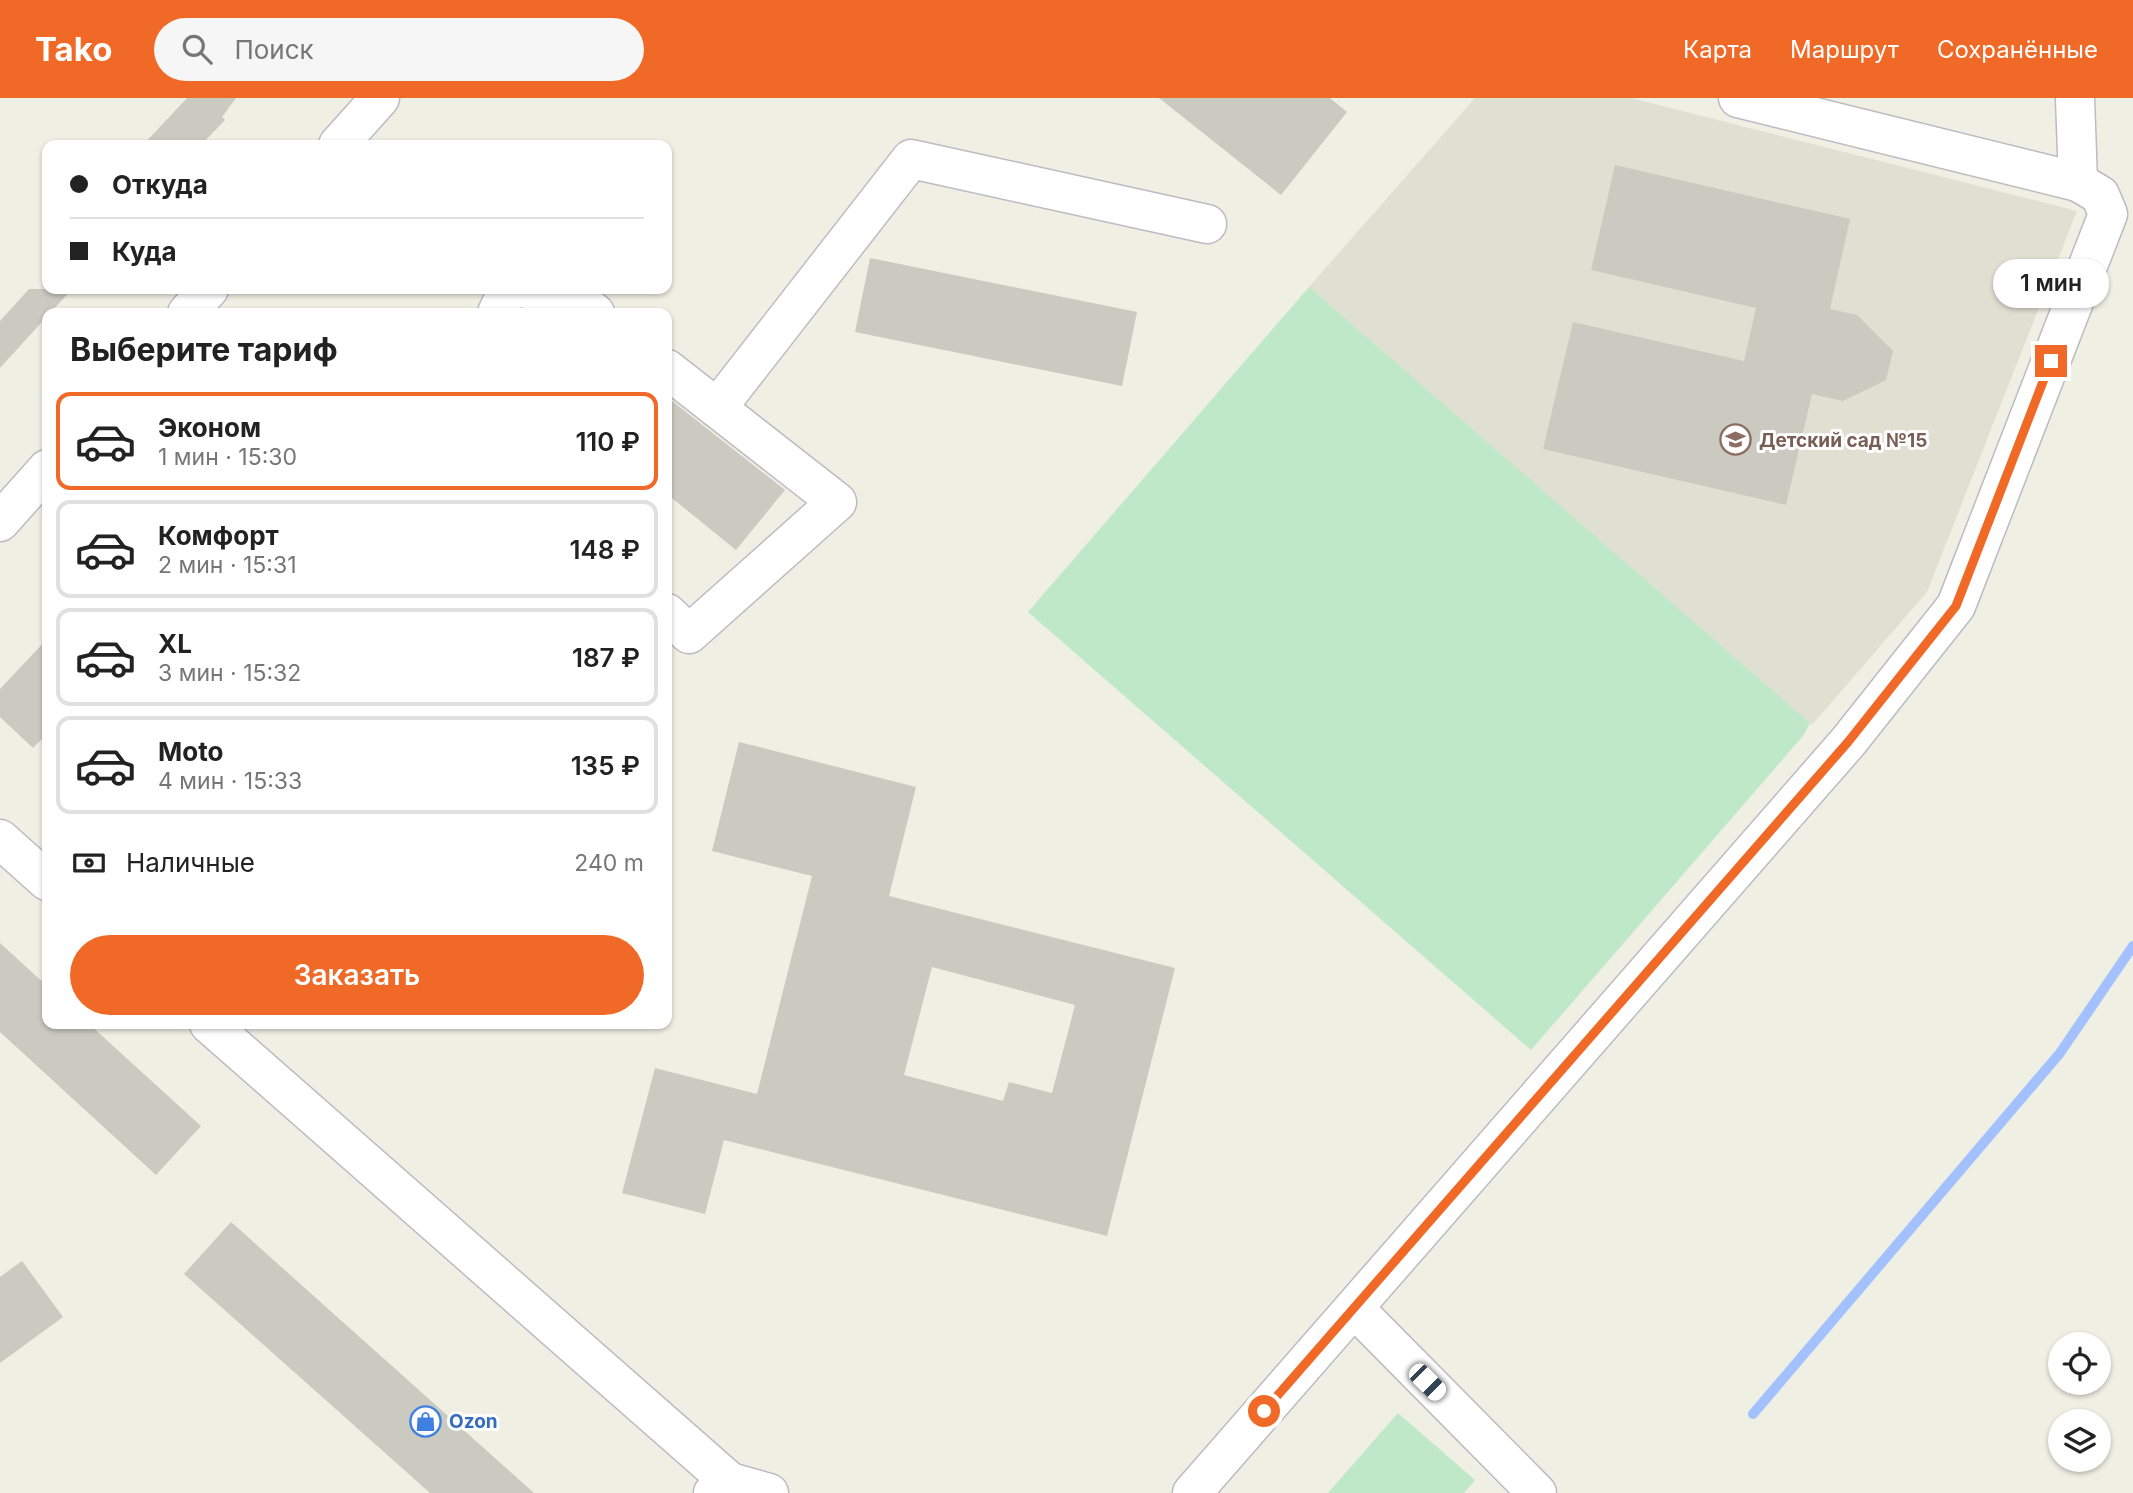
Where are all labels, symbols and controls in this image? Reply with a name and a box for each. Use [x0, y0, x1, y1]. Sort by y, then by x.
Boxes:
search box [154, 18, 644, 81]
text: Tako [35, 29, 112, 69]
icon: search [178, 30, 216, 68]
text: Поиск [234, 34, 314, 65]
text: Карта [1683, 35, 1752, 64]
text: Маршрут [1790, 35, 1899, 64]
text: Сохранённые [1937, 35, 2098, 64]
text: Откуда [112, 169, 208, 200]
text: Куда [112, 236, 177, 267]
callout: 1 мин [1993, 260, 2109, 308]
text: 1 мин [2020, 269, 2082, 297]
text: Выберите тариф [70, 330, 338, 369]
route end [2035, 345, 2067, 377]
icon: car [74, 410, 137, 473]
text: Эконом [158, 412, 261, 443]
school or university icon: Детский сад №15 [1719, 423, 1753, 457]
text: 110 ₽ [575, 426, 640, 457]
place label: Детский сад №15 [1759, 429, 1927, 452]
text: 1 мин · 15:30 [158, 443, 297, 471]
icon: car [74, 518, 137, 581]
text: Комфорт [158, 520, 279, 551]
text: 148 ₽ [570, 534, 640, 565]
text: 2 мин · 15:31 [158, 551, 297, 579]
icon: car [74, 626, 137, 689]
text: XL [158, 628, 192, 659]
text: 187 ₽ [572, 642, 640, 673]
text: 3 мин · 15:32 [158, 659, 301, 687]
icon: car [74, 734, 137, 797]
text: Moto [158, 736, 223, 767]
text: 135 ₽ [571, 750, 640, 781]
text: 4 мин · 15:33 [158, 767, 302, 795]
icon: cash [70, 844, 108, 882]
text: Наличные [126, 847, 255, 878]
text: 240 m [574, 849, 644, 877]
button: Заказать [70, 935, 644, 1015]
map controls [2048, 1332, 2111, 1472]
button: locate [2048, 1332, 2111, 1395]
car [1405, 1360, 1450, 1404]
route start [1248, 1395, 1280, 1427]
shop icon: Ozon [409, 1404, 443, 1438]
button: layers [2048, 1409, 2111, 1472]
place label: Ozon [449, 1410, 498, 1433]

